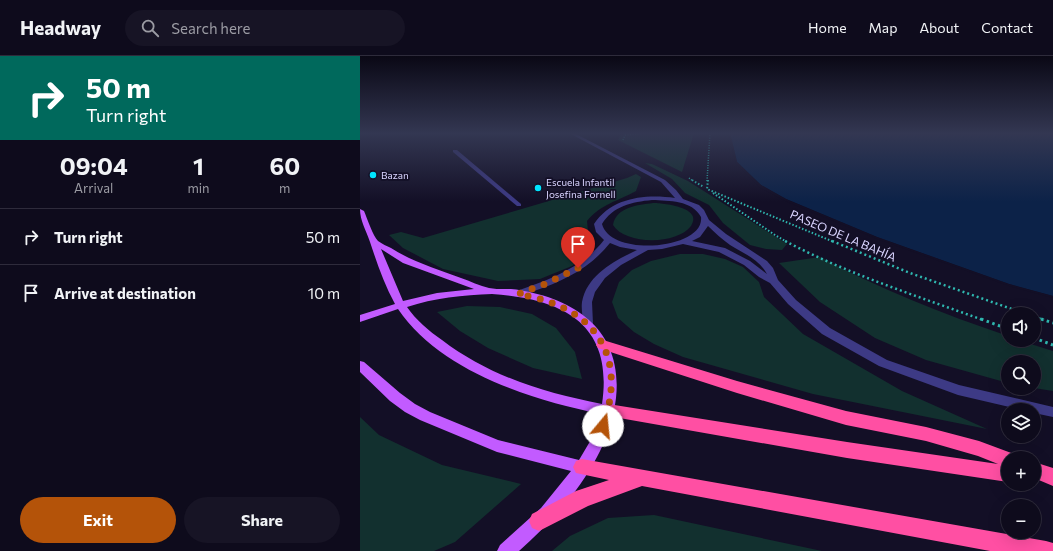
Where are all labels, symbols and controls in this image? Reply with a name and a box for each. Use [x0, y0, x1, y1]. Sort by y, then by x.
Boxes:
search box [125, 10, 405, 46]
text: Headway [20, 16, 101, 39]
icon: search [139, 17, 161, 39]
text: Search here [171, 19, 251, 37]
text: Home [808, 19, 847, 36]
text: Map [869, 19, 897, 36]
text: About [919, 19, 959, 36]
text: Contact [981, 19, 1033, 36]
text: 50 m [86, 70, 151, 104]
icon: right [20, 72, 72, 124]
text: Turn right [86, 104, 166, 126]
text: 09:04 [60, 151, 128, 180]
text: 1 [193, 151, 204, 180]
text: 60 [269, 151, 300, 180]
place label: Bazan [381, 169, 409, 181]
marker: Bazan [368, 170, 378, 180]
place label: Escuela Infantil Josefina Fornell [546, 176, 616, 200]
text: Arrival [74, 180, 113, 196]
text: min [187, 180, 210, 196]
text: m [279, 180, 290, 196]
marker: Escuela Infantil Josefina Fornell [533, 183, 543, 193]
street label: PASEO DE LA BAHÍA [788, 206, 898, 264]
icon: right [20, 226, 42, 248]
pin [561, 227, 595, 268]
text: Turn right [54, 228, 123, 246]
text: 50 m [306, 228, 340, 246]
icon: arrive [567, 233, 589, 255]
icon: arrive [20, 282, 42, 304]
text: Arrive at destination [54, 284, 196, 302]
text: 10 m [308, 284, 340, 302]
map controls [1001, 307, 1041, 539]
button: sound [1001, 307, 1041, 347]
button: search [1001, 355, 1041, 395]
button: layers [1001, 403, 1041, 443]
position arrow [582, 405, 624, 447]
button: + [1001, 451, 1041, 491]
button: Exit [20, 497, 176, 543]
button: Share [184, 497, 340, 543]
button: − [1001, 499, 1041, 539]

